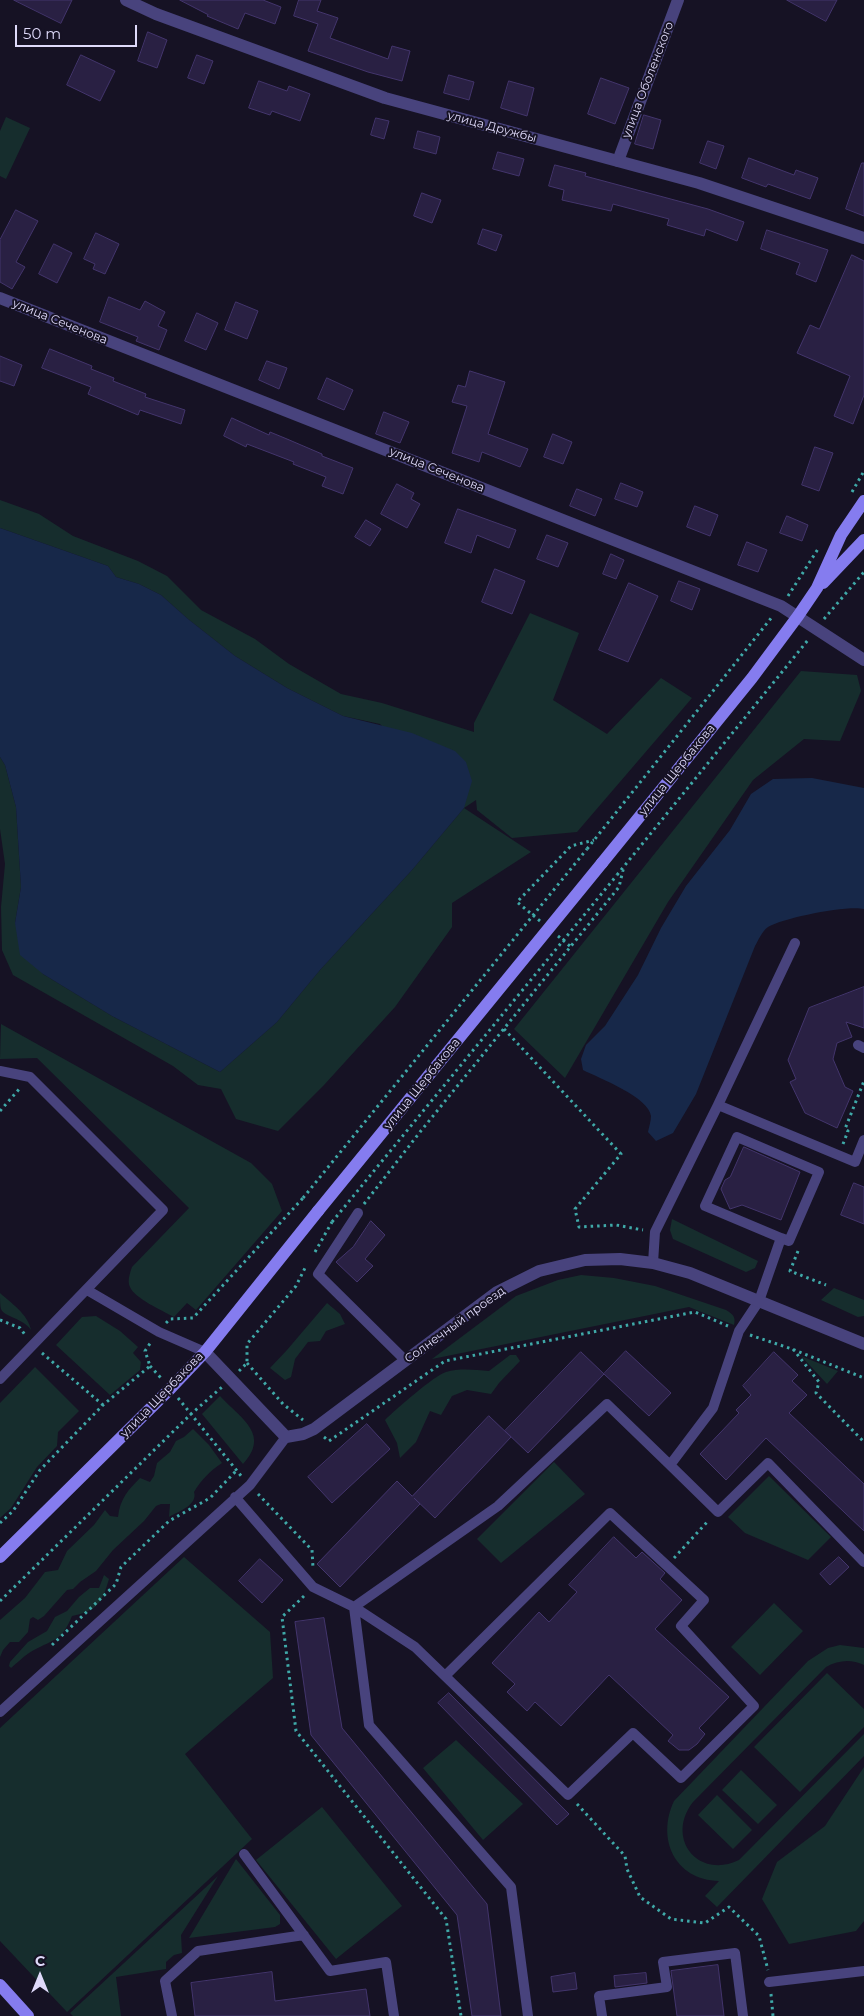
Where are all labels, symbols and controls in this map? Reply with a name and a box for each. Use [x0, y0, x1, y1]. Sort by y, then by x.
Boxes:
scale bar [18, 15, 140, 47]
street label: улица Оболенского [619, 20, 677, 140]
text: 50 m [23, 24, 61, 43]
street label: улица Дружбы [446, 108, 538, 146]
street label: улица Сеченова [10, 296, 110, 348]
street label: улица Сеченова [387, 444, 487, 496]
street label: улица Щербакова [636, 722, 718, 818]
street label: улица Щербакова [381, 1036, 463, 1132]
street label: Солнечный проезд [402, 1284, 508, 1366]
street label: улица Щербакова [118, 1349, 206, 1441]
north arrow [15, 1951, 65, 2001]
text: С [35, 1952, 45, 1970]

